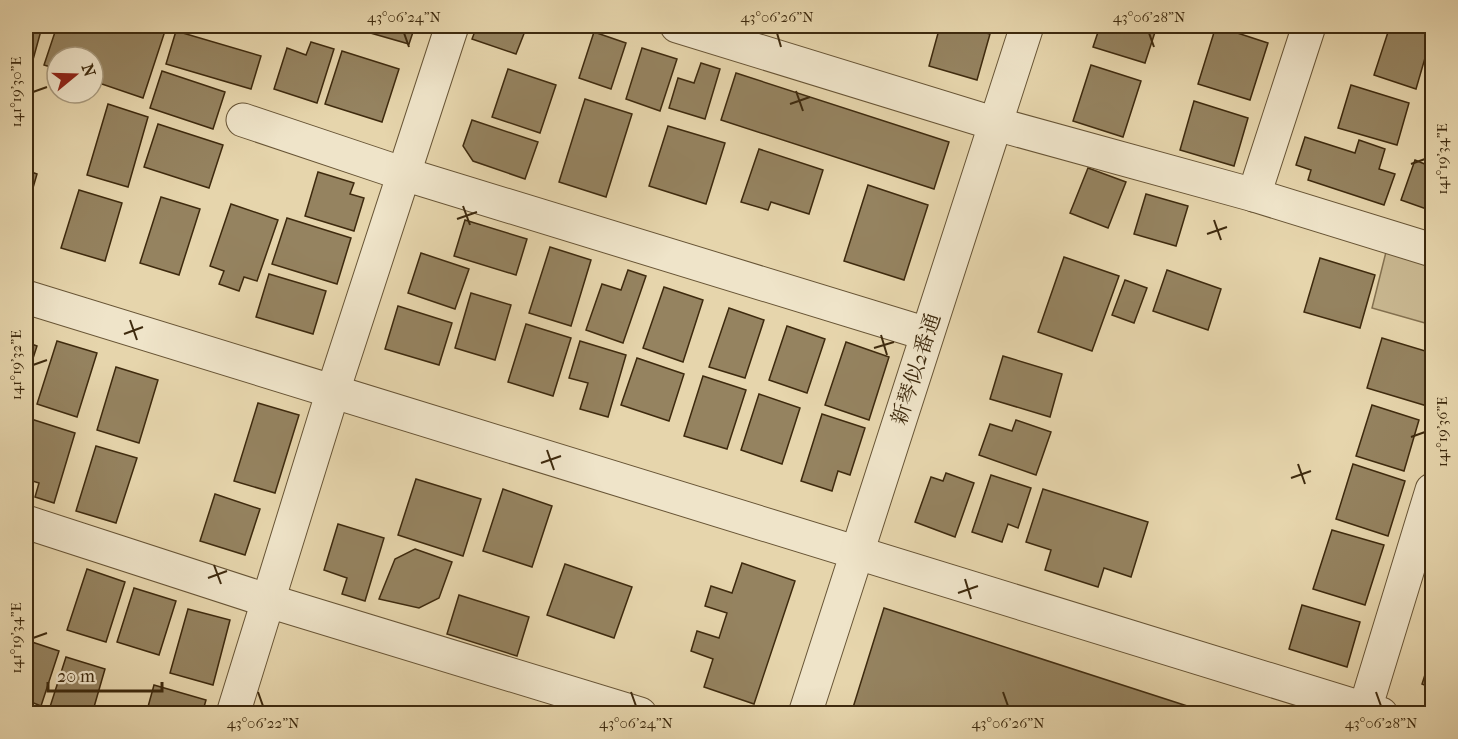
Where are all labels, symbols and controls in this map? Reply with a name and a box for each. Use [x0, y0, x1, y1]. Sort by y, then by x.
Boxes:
text: 43°06'24"N [367, 8, 442, 26]
text: 43°06'26"N [740, 8, 814, 26]
text: 43°06'28"N [1113, 8, 1186, 26]
north arrow [45, 45, 105, 105]
text: 141°19'30"E [7, 57, 25, 127]
text: N [78, 61, 100, 80]
text: 141°19'34"E [1433, 123, 1451, 195]
street label: 新琴似2番通 [887, 310, 945, 428]
text: 141°19'32"E [7, 330, 25, 400]
text: 141°19'36"E [1433, 397, 1451, 467]
text: 141°19'34"E [7, 602, 25, 674]
scale bar [48, 655, 162, 693]
text: 20 m [57, 666, 95, 687]
text: 43°06'22"N [227, 714, 300, 732]
text: 43°06'24"N [599, 714, 674, 732]
text: 43°06'26"N [971, 714, 1045, 732]
text: 43°06'28"N [1345, 714, 1418, 732]

